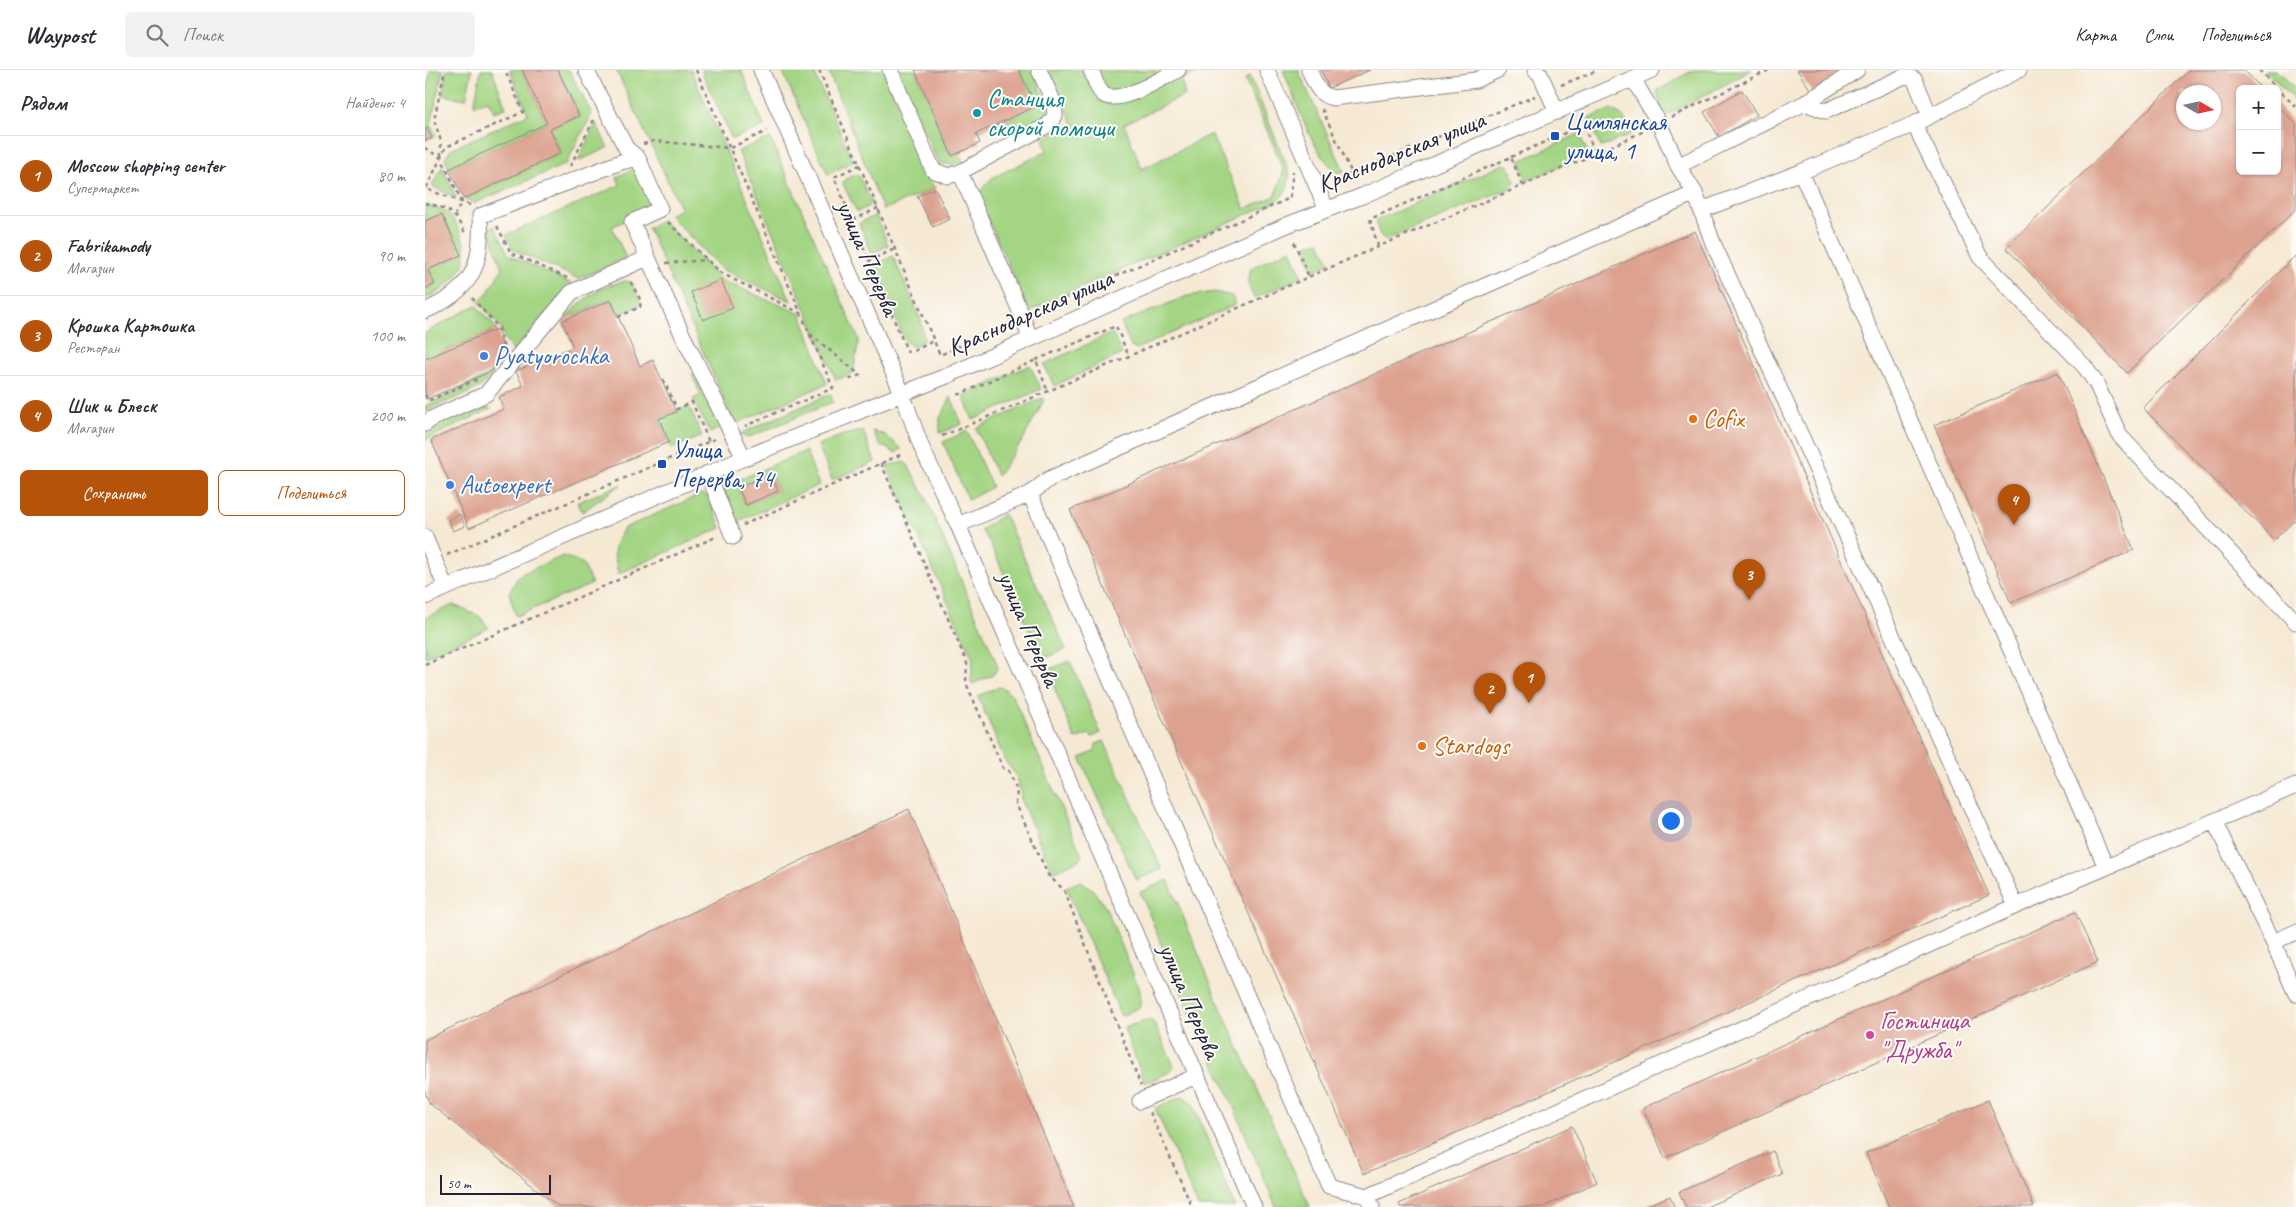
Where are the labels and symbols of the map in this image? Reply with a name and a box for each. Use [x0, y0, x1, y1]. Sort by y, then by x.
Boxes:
place label: Станция скорой помощи [987, 83, 1116, 144]
north arrow [2176, 85, 2221, 130]
street label: Краснодарская улица [1312, 103, 1491, 200]
place label: Цимлянская улица, 1 [1563, 106, 1667, 167]
marker: Станция скорой помощи [971, 107, 983, 119]
marker: Цимлянская улица, 1 [1549, 130, 1561, 142]
street label: улица Перерва [829, 194, 908, 323]
street label: Краснодарская улица [942, 261, 1120, 364]
place label: Pyatyorochka [494, 340, 611, 372]
marker: Pyatyorochka [478, 350, 490, 362]
place label: Cofix [1703, 403, 1746, 435]
marker: Cofix [1687, 413, 1699, 425]
place label: Улица Перерва, 74 [672, 434, 776, 495]
marker: Улица Перерва, 74 [656, 458, 668, 470]
place label: Autoexpert [460, 469, 553, 501]
marker: Autoexpert [444, 479, 456, 491]
pin: 4 [1998, 484, 2030, 525]
pin: 3 [1733, 559, 1765, 600]
street label: улица Перерва [990, 565, 1069, 694]
pin: 1 [1513, 662, 1545, 703]
pin: 2 [1474, 673, 1506, 714]
place label: Stardogs [1432, 730, 1511, 762]
marker: Stardogs [1416, 740, 1428, 752]
your location [1658, 808, 1684, 834]
street label: улица Перерва [1151, 937, 1230, 1066]
place label: Гостиница "Дружба" [1880, 1005, 1971, 1066]
marker: Гостиница "Дружба" [1864, 1029, 1876, 1041]
scale bar [440, 1172, 551, 1195]

